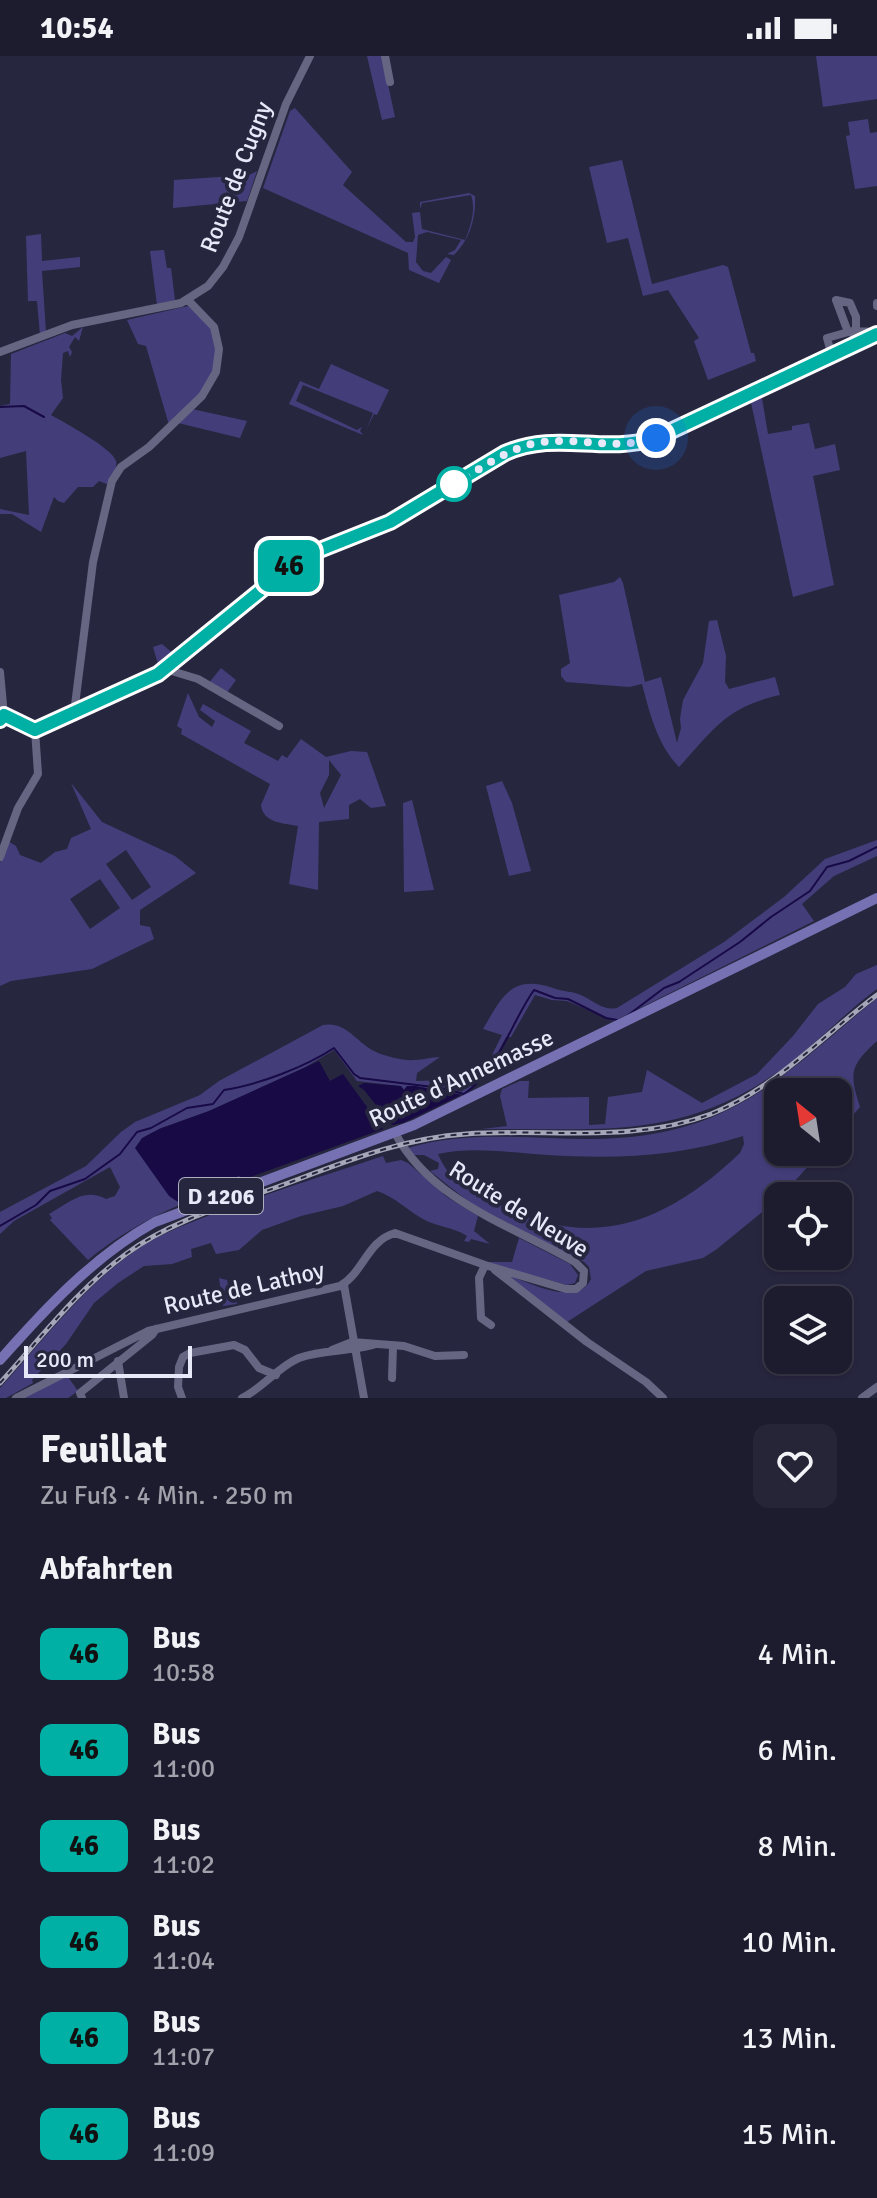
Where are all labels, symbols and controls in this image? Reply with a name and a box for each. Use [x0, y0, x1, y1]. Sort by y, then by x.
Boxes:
text: 10:54 [40, 10, 114, 47]
street label: Route de Cugny [193, 97, 279, 257]
your location [636, 418, 676, 458]
unlabelled marker [437, 467, 471, 501]
line badge: 46 [253, 540, 325, 592]
text: 46 [274, 549, 304, 583]
street label: Route d'Annemasse [364, 1022, 558, 1134]
north arrow [764, 1078, 852, 1166]
map controls [764, 1078, 852, 1374]
street label: Route de Neuve [444, 1154, 594, 1264]
road number: D 1206 [179, 1178, 263, 1214]
button: locate [764, 1182, 852, 1270]
street label: Route de Lathoy [161, 1255, 327, 1321]
button: layers [764, 1286, 852, 1374]
scale bar [24, 1342, 192, 1378]
text: 200 m [36, 1346, 94, 1373]
button: heart [753, 1424, 837, 1508]
text: Feuillat [40, 1426, 167, 1473]
text: Zu Fuß · 4 Min. · 250 m [40, 1480, 293, 1512]
text: Abfahrten [40, 1551, 173, 1588]
text: Bus [152, 1620, 200, 1657]
text: 4 Min. [758, 1636, 837, 1673]
text: 46 [69, 1637, 99, 1671]
text: 10:58 [152, 1657, 215, 1689]
text: Bus [152, 1716, 200, 1753]
text: 6 Min. [758, 1732, 837, 1769]
text: 46 [69, 1733, 99, 1767]
text: 11:00 [152, 1753, 215, 1785]
text: Bus [152, 1812, 200, 1849]
text: 8 Min. [758, 1828, 837, 1865]
text: 46 [69, 1829, 99, 1863]
text: 11:02 [152, 1849, 215, 1881]
text: Bus [152, 1908, 200, 1945]
text: 10 Min. [741, 1924, 837, 1961]
text: 46 [69, 1925, 99, 1959]
text: 11:04 [152, 1945, 215, 1977]
text: Bus [152, 2004, 200, 2041]
text: 13 Min. [741, 2020, 837, 2057]
text: 46 [69, 2021, 99, 2055]
text: 11:07 [152, 2041, 215, 2073]
text: Bus [152, 2100, 200, 2137]
text: 15 Min. [741, 2116, 837, 2153]
text: 46 [69, 2117, 99, 2151]
text: 11:09 [152, 2137, 215, 2169]

